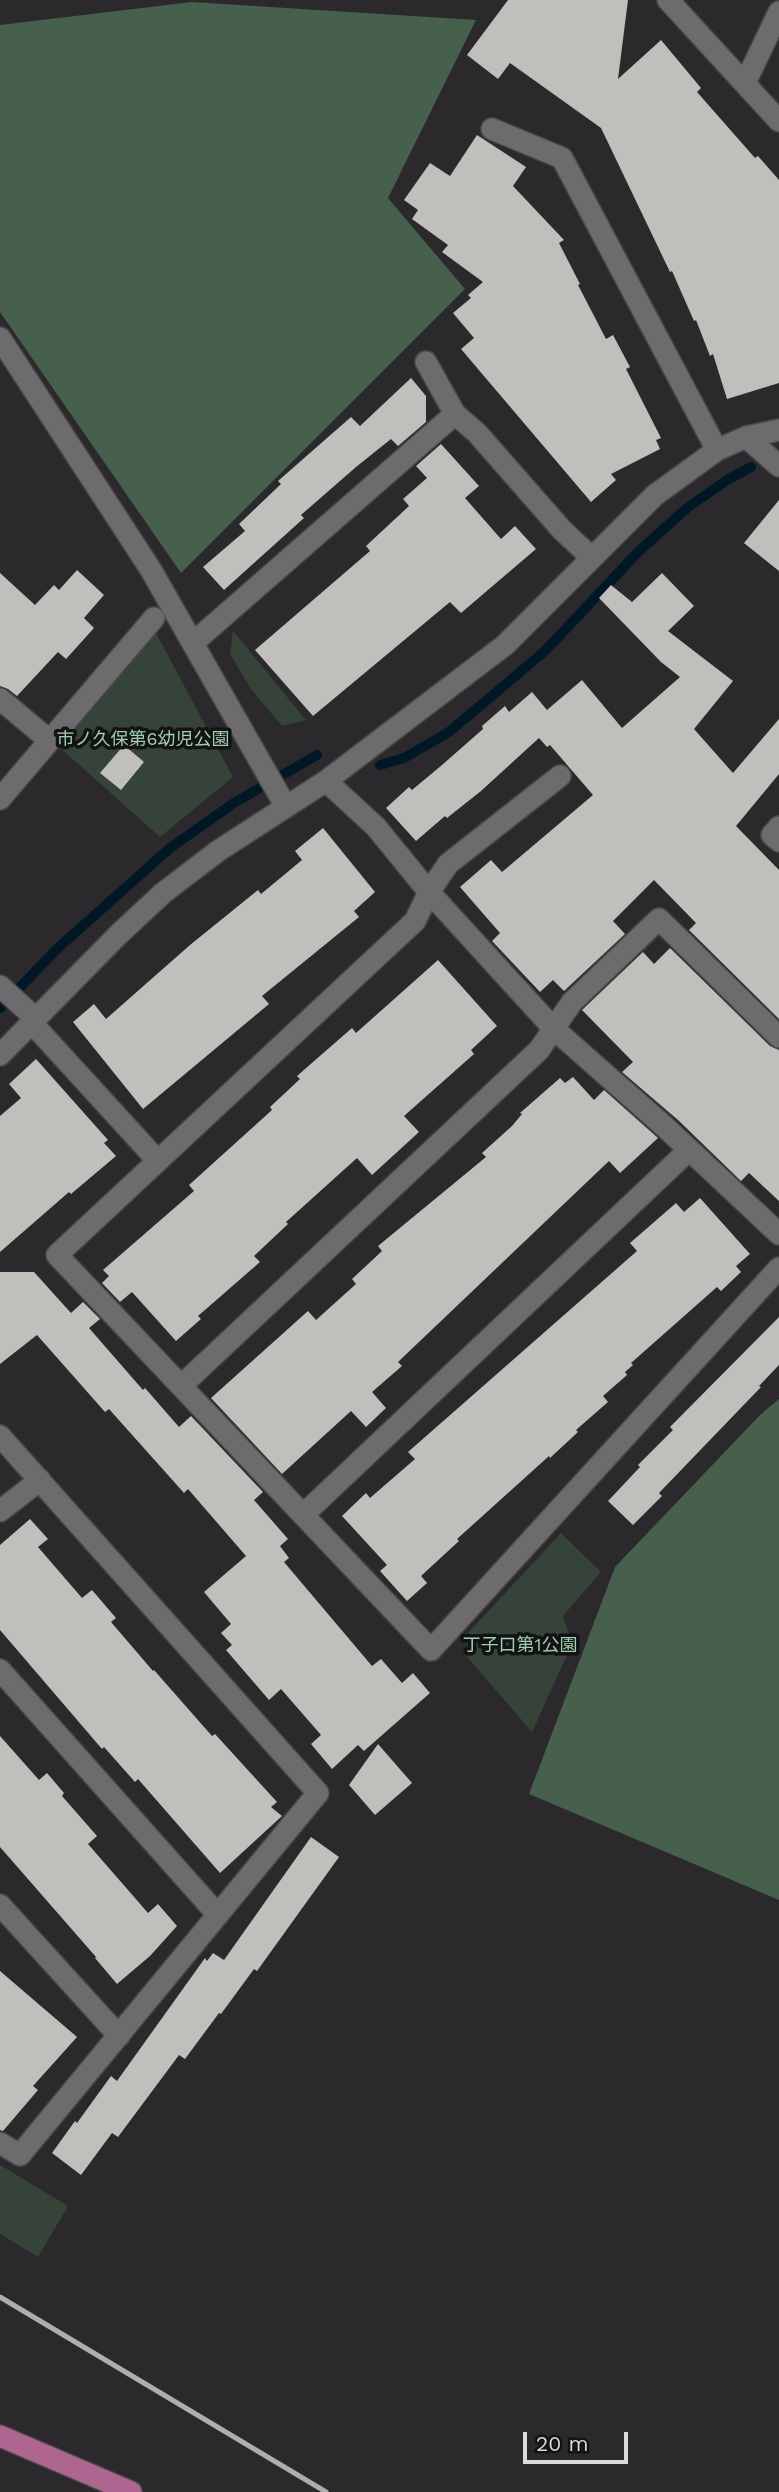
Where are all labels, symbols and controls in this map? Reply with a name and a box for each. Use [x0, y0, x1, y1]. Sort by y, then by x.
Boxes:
park label: 市ノ久保第6幼児公園 [57, 729, 229, 751]
park label: 丁子口第1公園 [462, 1635, 578, 1657]
scale bar [527, 2418, 632, 2462]
text: 20 m [536, 2431, 588, 2456]

